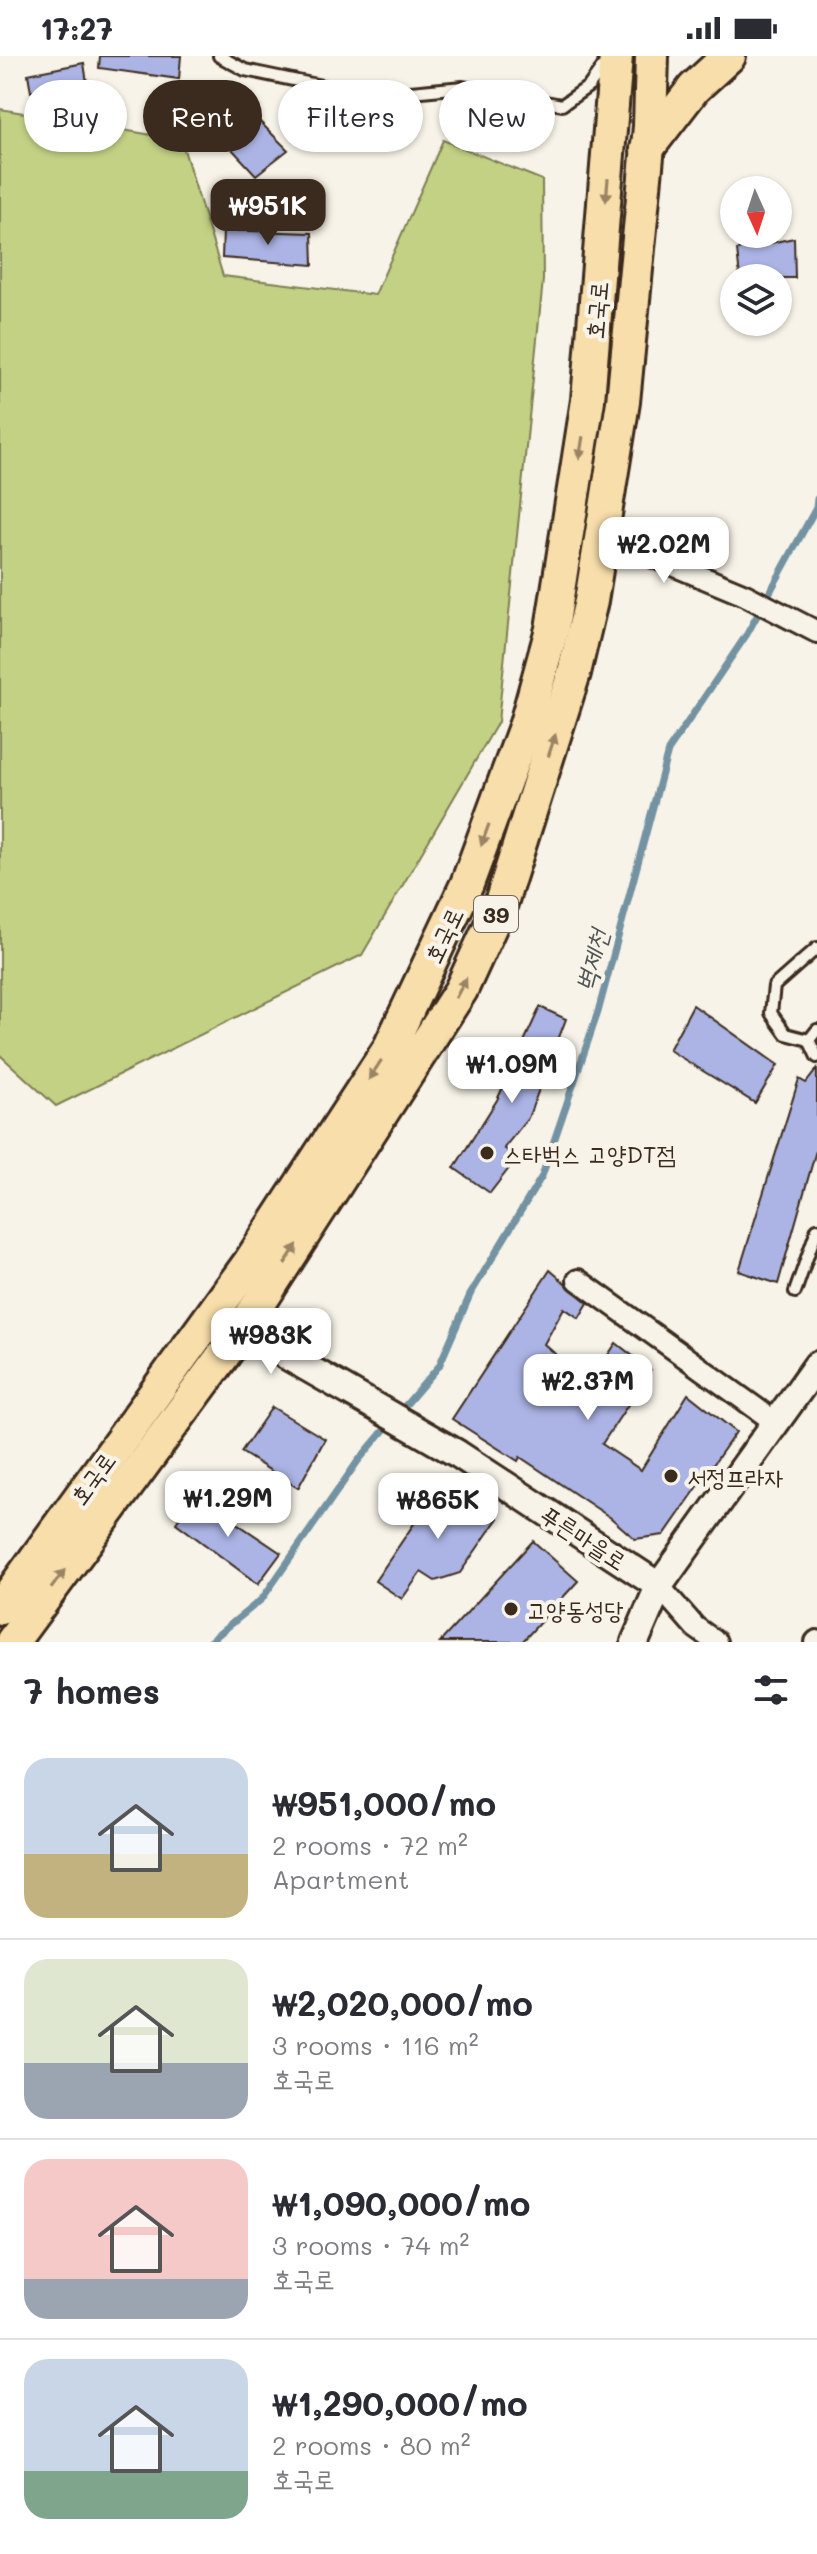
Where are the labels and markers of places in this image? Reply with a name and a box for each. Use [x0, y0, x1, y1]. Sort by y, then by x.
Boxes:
pin: ₩951K [212, 179, 324, 247]
pin: ₩2.02M [599, 517, 729, 585]
pin: ₩1.09M [447, 1037, 577, 1105]
place label: 스타벅스 고양DT점 [503, 1138, 676, 1169]
marker: 스타벅스 고양DT점 [478, 1144, 496, 1162]
pin: ₩983K [215, 1308, 327, 1376]
pin: ₩2.37M [523, 1354, 653, 1422]
place label: 서정프라자 [687, 1461, 784, 1492]
marker: 서정프라자 [662, 1467, 680, 1485]
pin: ₩1.29M [163, 1471, 293, 1539]
pin: ₩865K [382, 1473, 494, 1541]
place label: 고양동성당 [527, 1594, 624, 1625]
marker: 고양동성당 [502, 1600, 520, 1618]

